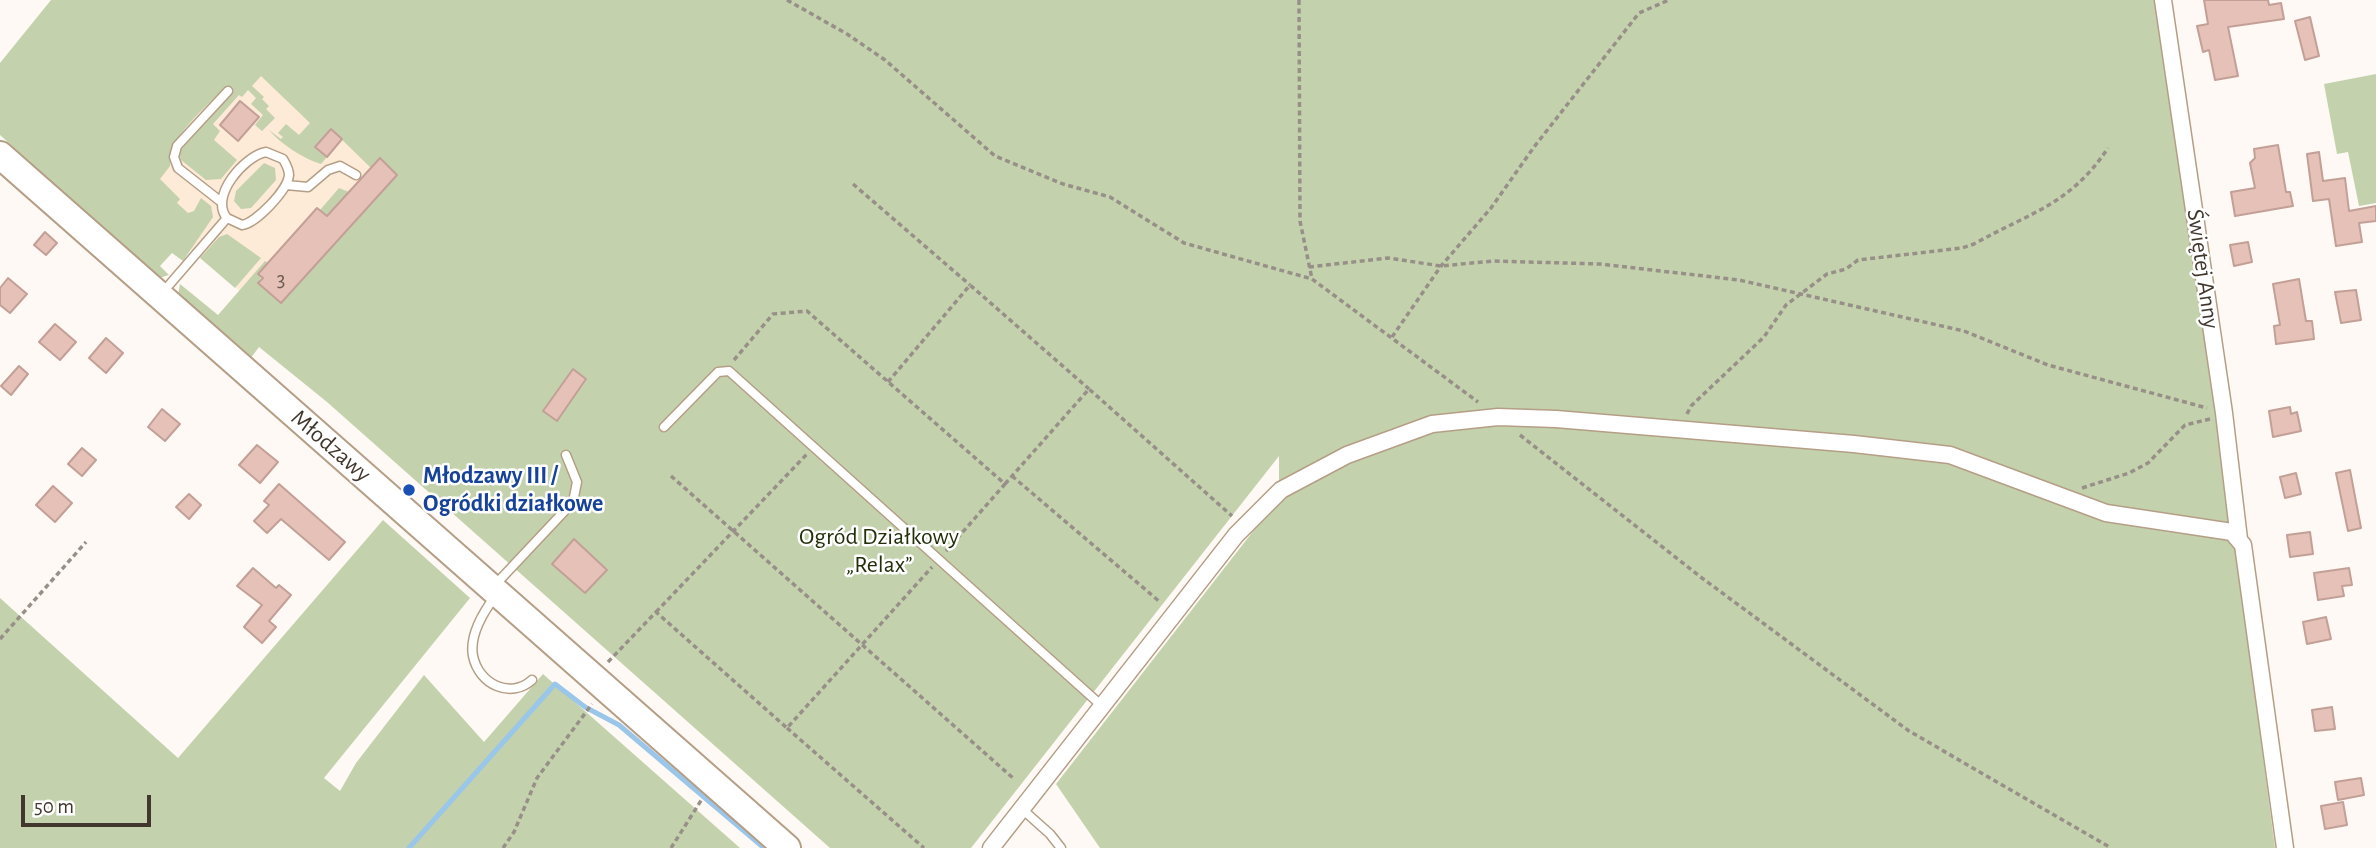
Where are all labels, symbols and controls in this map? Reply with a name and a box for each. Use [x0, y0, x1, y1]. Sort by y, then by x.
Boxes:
street label: Świętej Anny [2180, 207, 2226, 331]
house number: 3 [277, 267, 285, 293]
street label: Młodzawy [285, 403, 377, 489]
place label: Młodzawy III / Ogródki działkowe [423, 462, 603, 518]
marker: Młodzawy III / Ogródki działkowe [401, 482, 417, 498]
park label: Ogród Działkowy „Relax” [799, 523, 959, 579]
scale bar [24, 782, 154, 826]
text: 50 m [34, 796, 74, 817]

